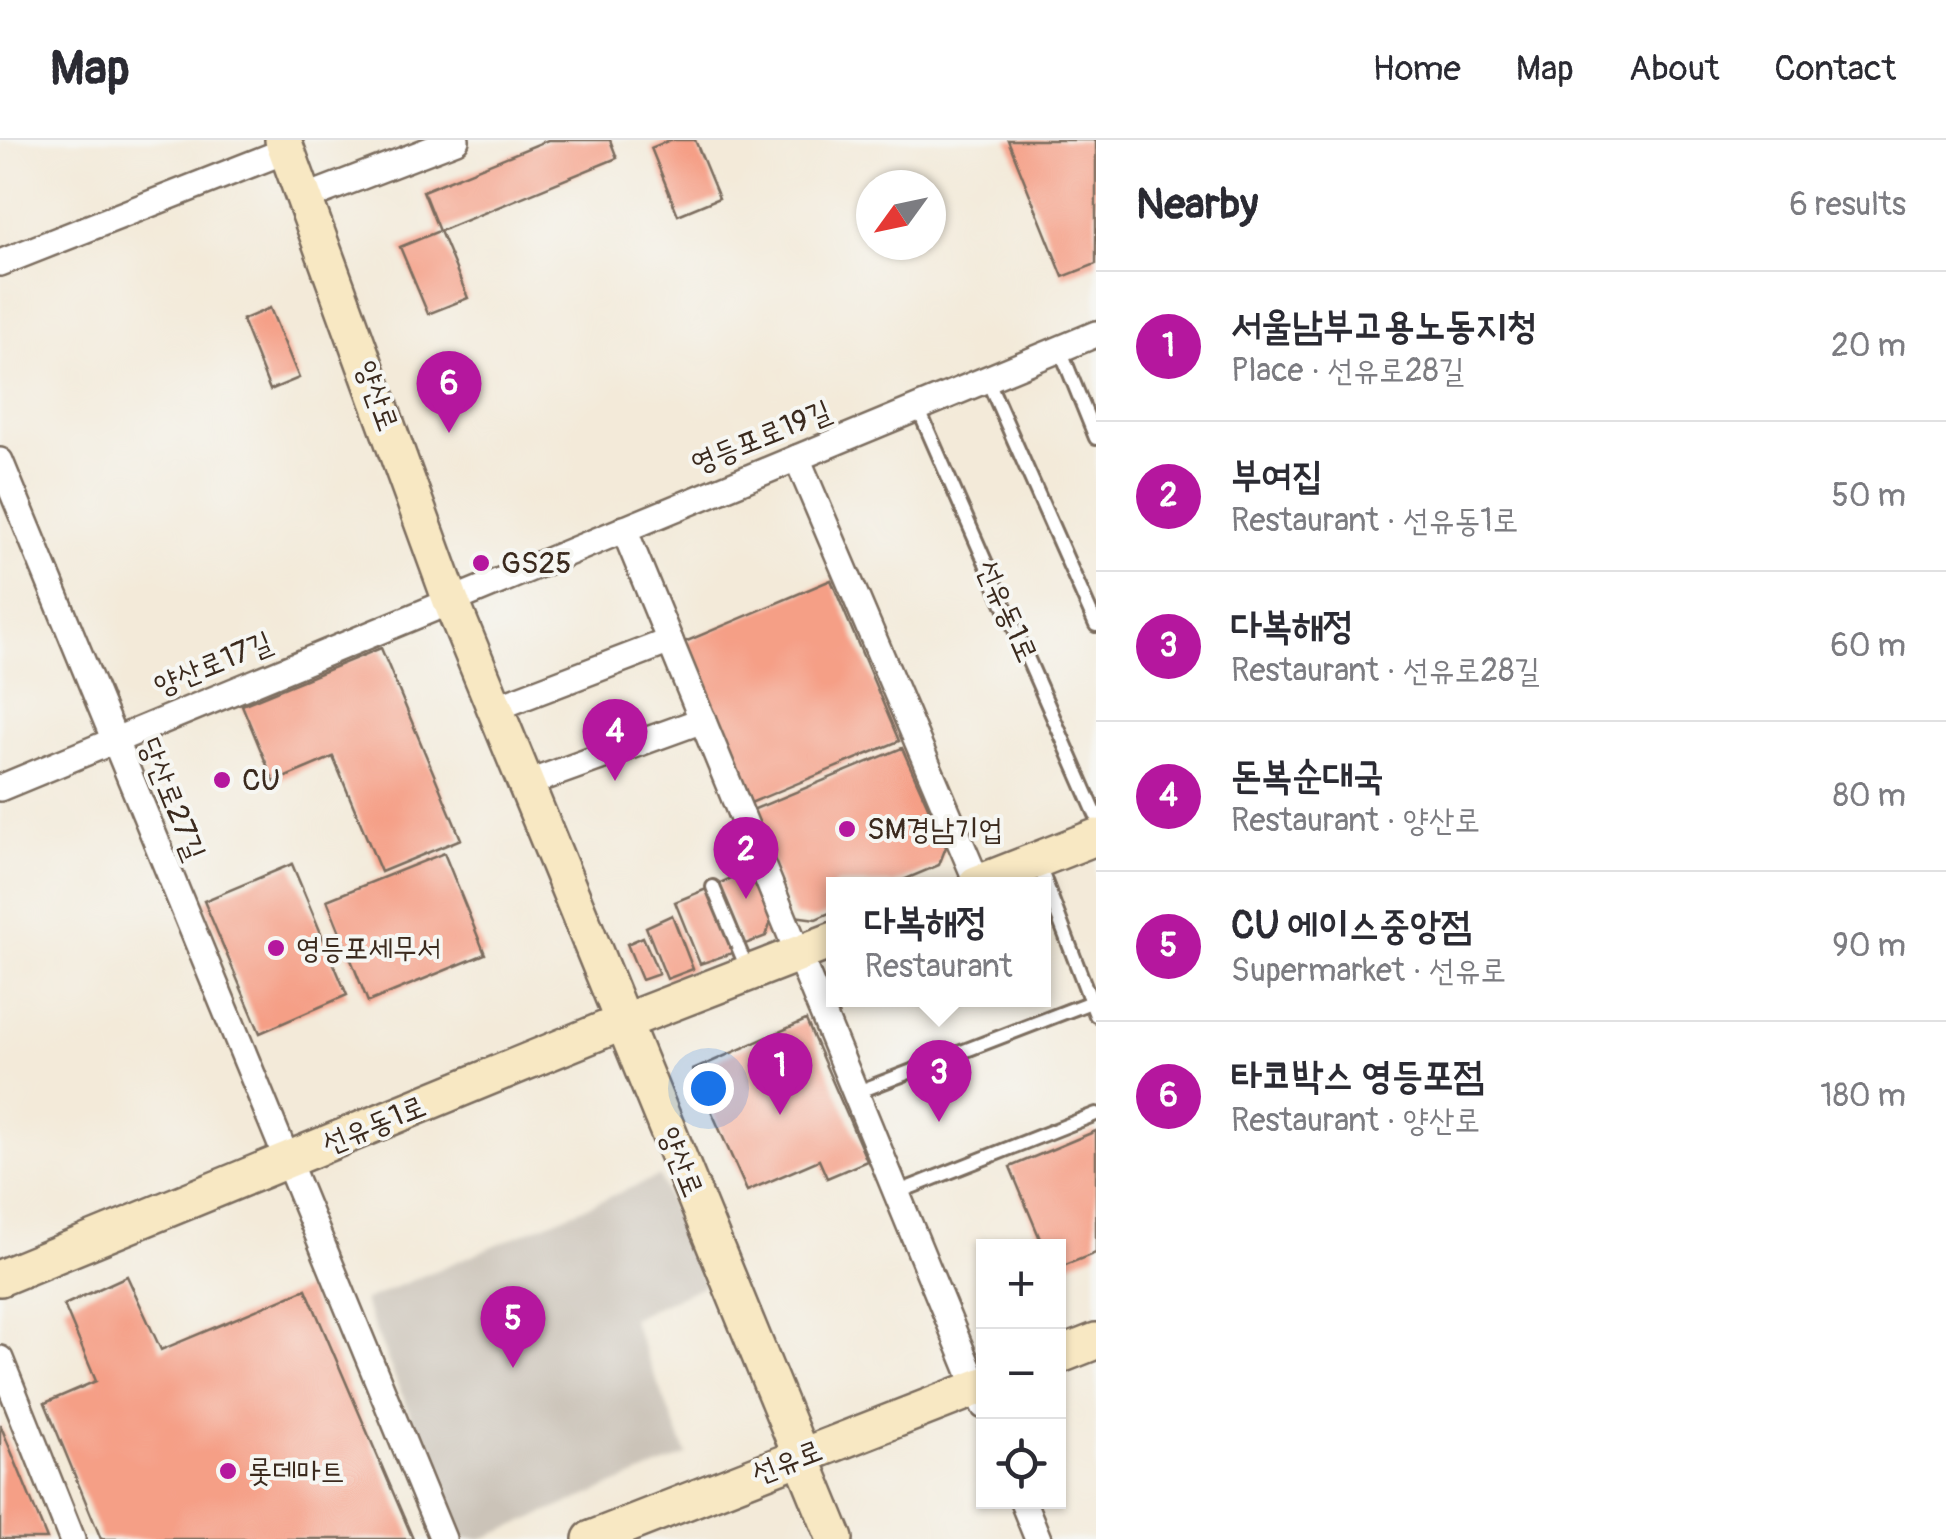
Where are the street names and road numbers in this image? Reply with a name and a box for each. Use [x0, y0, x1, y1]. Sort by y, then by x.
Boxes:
street label: 양산로 [347, 356, 407, 436]
street label: 영등포로19길 [686, 392, 836, 482]
street label: 선유동1로 [968, 554, 1046, 668]
street label: 양산로17길 [149, 624, 277, 704]
street label: 당산로27길 [131, 732, 213, 866]
street label: 선유동1로 [317, 1088, 431, 1162]
street label: 양산로 [650, 1121, 712, 1203]
street label: 선유로 [747, 1432, 827, 1492]

